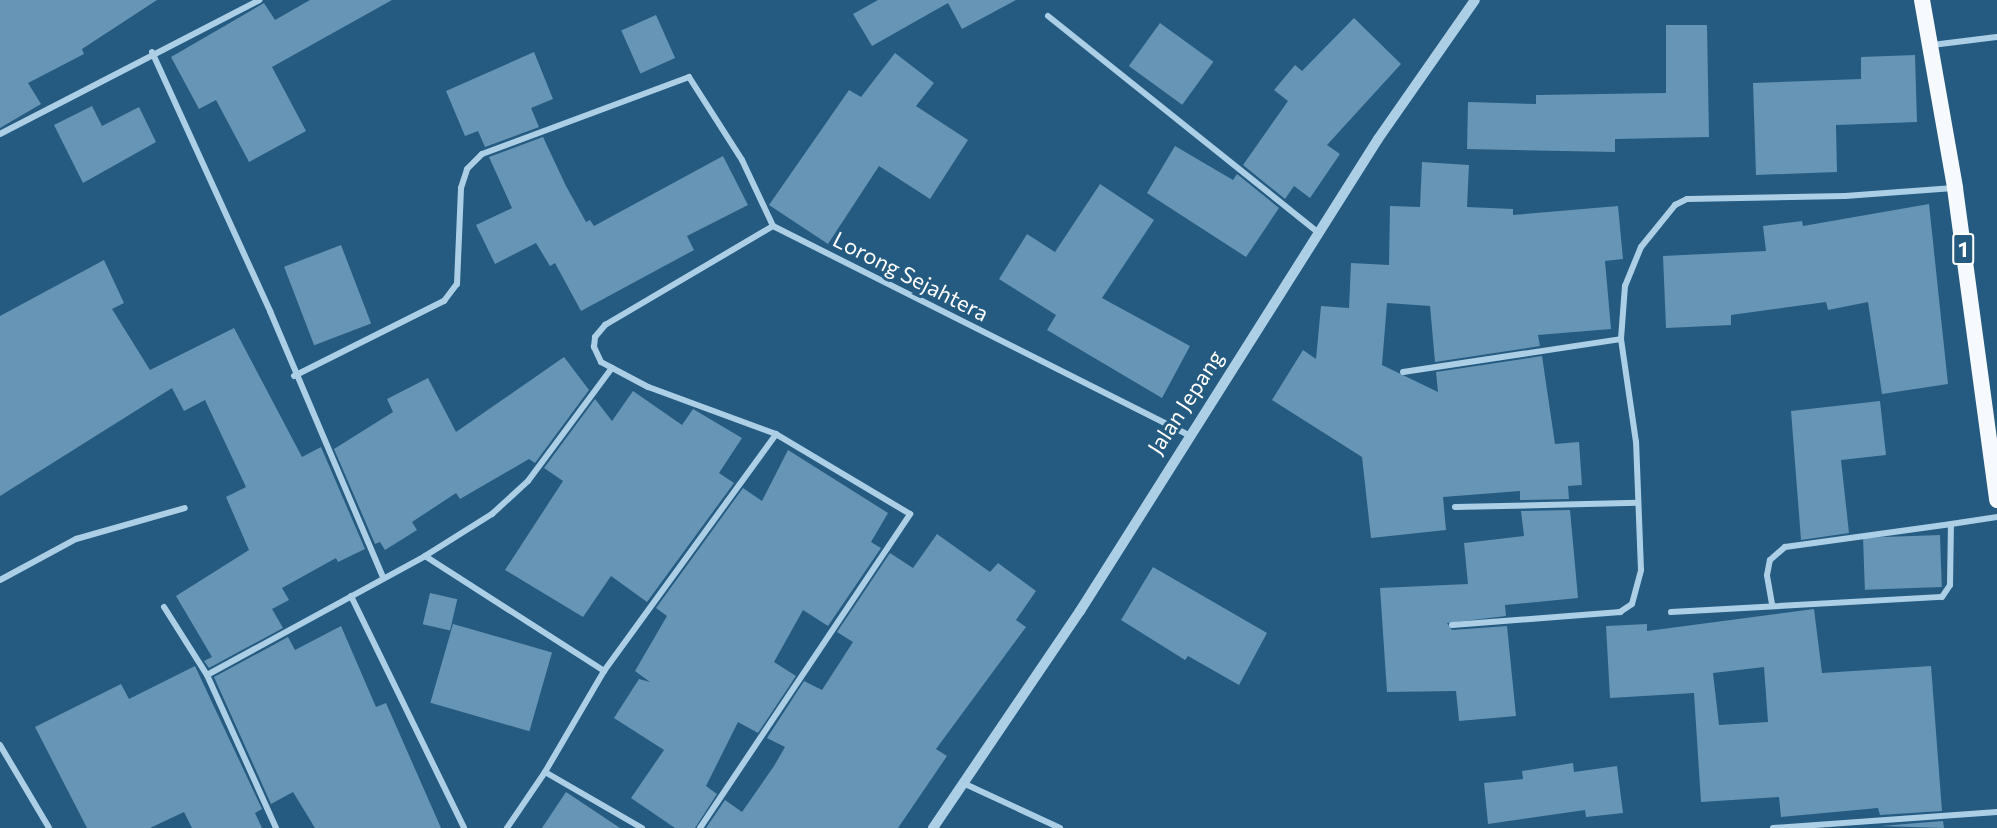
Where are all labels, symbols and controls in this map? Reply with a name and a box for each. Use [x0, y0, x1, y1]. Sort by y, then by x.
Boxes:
street label: Lorong Sejahtera [829, 225, 993, 327]
road number: 1 [1951, 231, 1975, 267]
street label: Jalan Jepang [1142, 345, 1228, 459]

